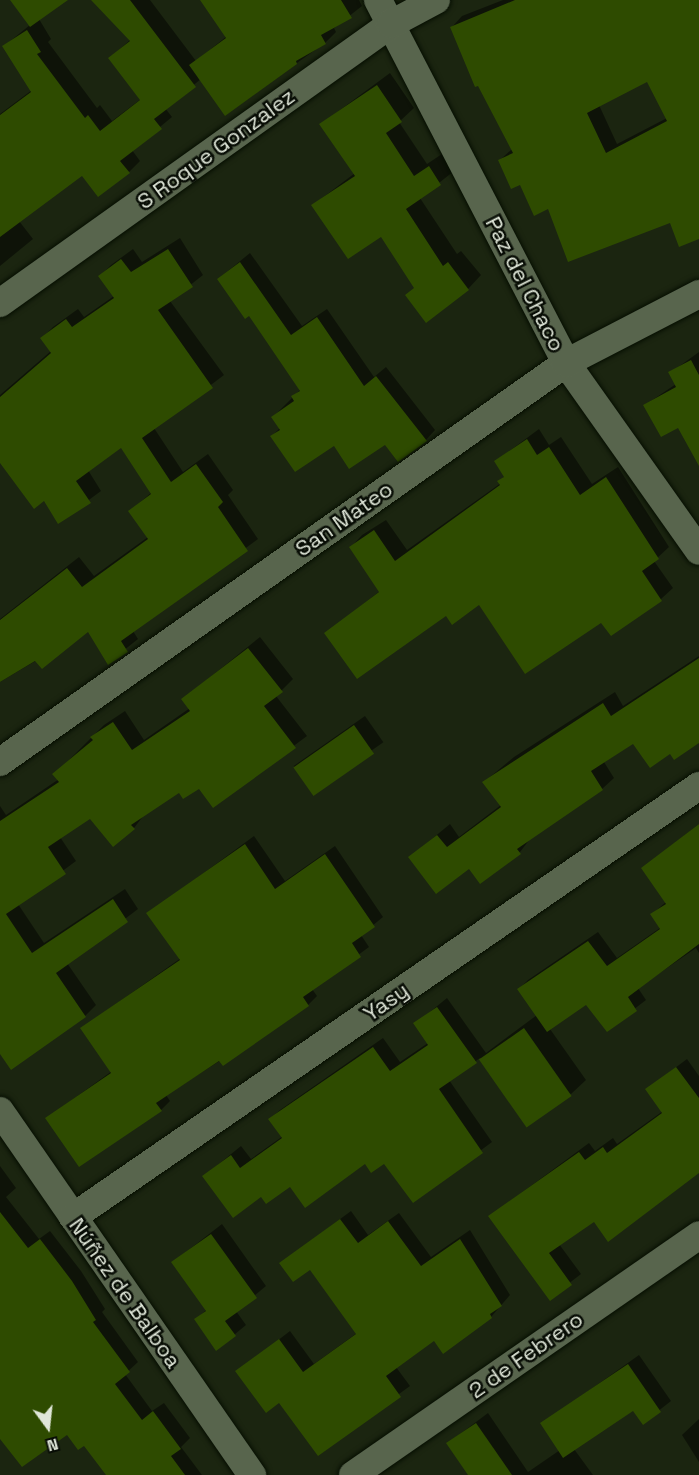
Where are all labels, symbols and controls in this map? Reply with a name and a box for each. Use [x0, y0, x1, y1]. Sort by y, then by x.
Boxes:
street label: S Roque Gonzalez [132, 83, 300, 215]
street label: Paz del Chaco [480, 212, 570, 356]
street label: San Mateo [290, 476, 398, 562]
street label: Yasy [358, 977, 414, 1027]
street label: Núñez de Balboa [63, 1213, 187, 1373]
street label: 2 de Febrero [464, 1306, 588, 1404]
north arrow [18, 1397, 78, 1457]
text: N [45, 1433, 61, 1456]

